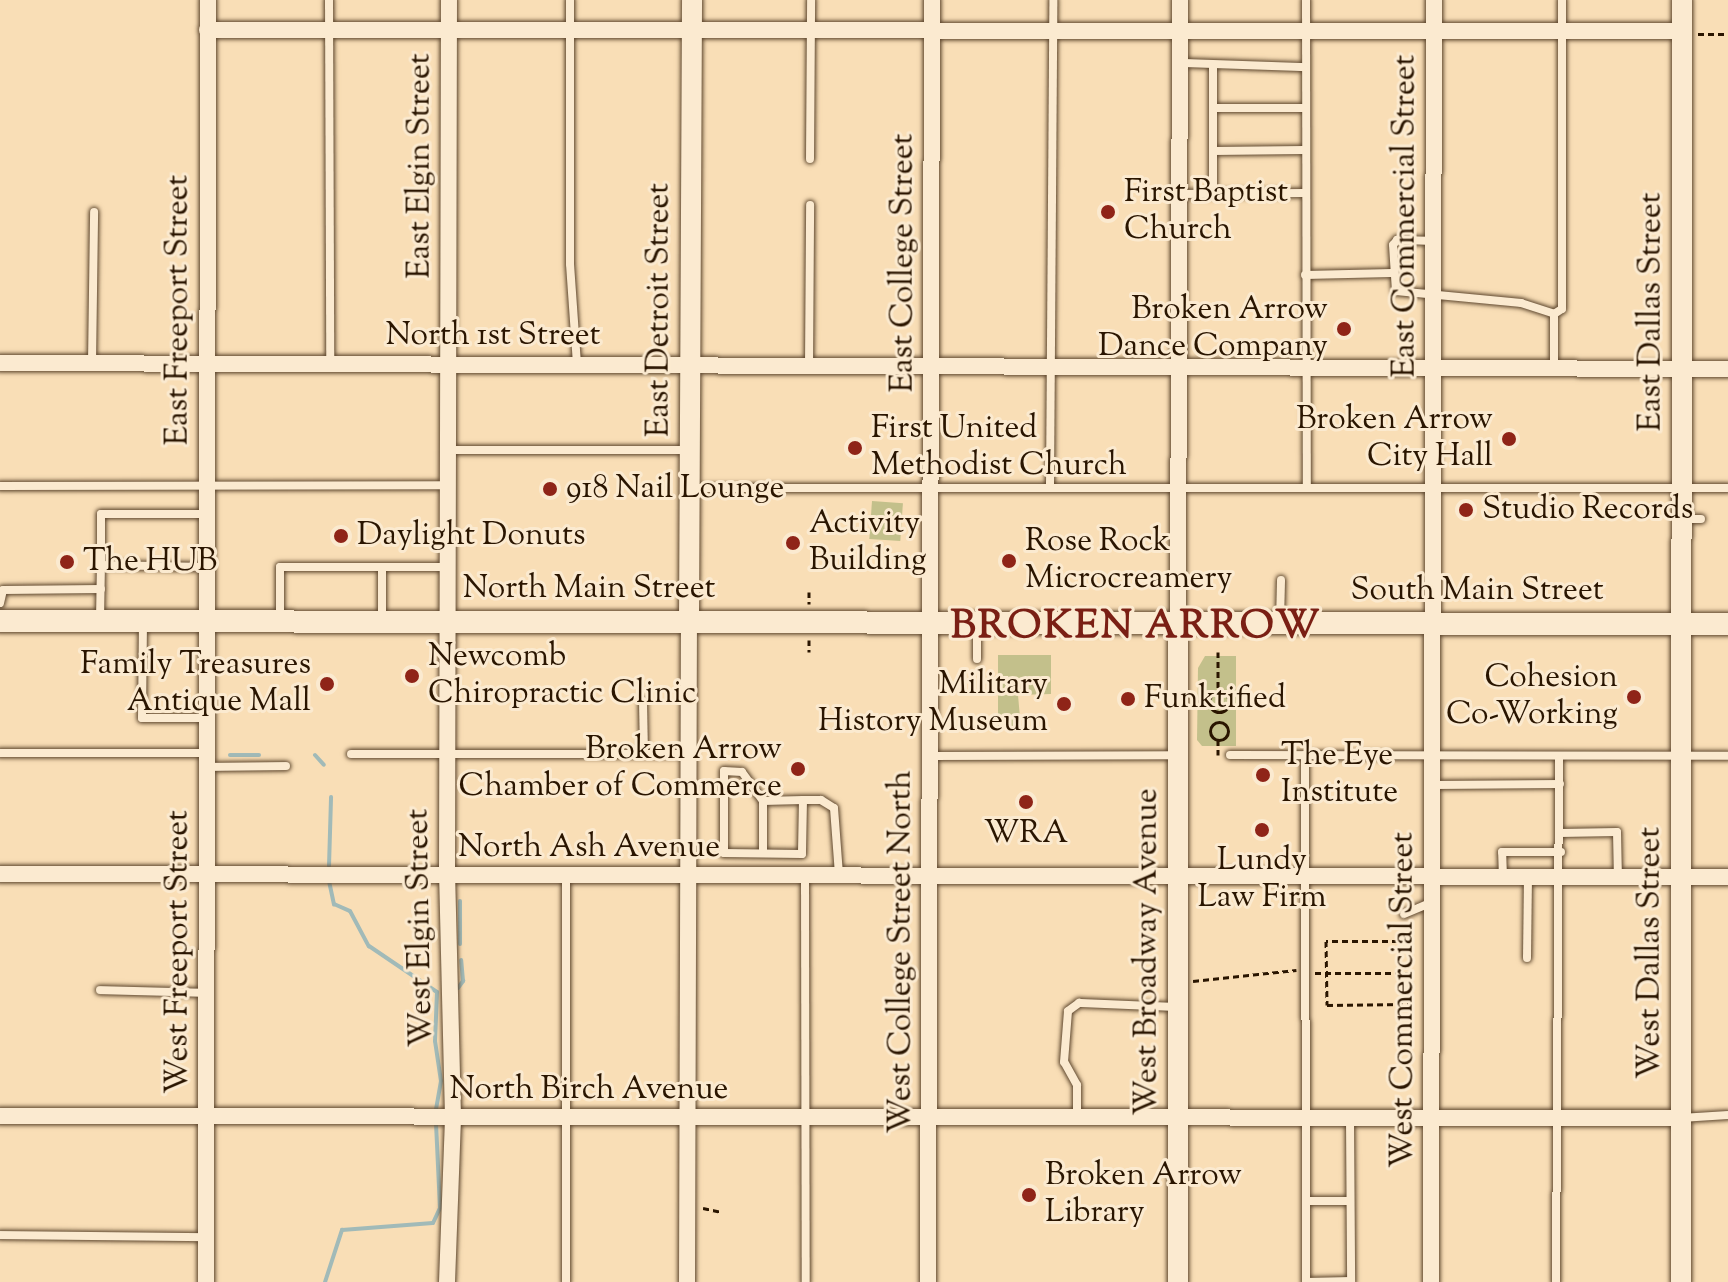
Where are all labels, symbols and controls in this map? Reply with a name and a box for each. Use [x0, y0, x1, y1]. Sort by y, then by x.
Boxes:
street label: East Elgin Street [402, 53, 440, 279]
street label: East Commercial Street [1387, 54, 1425, 378]
street label: East College Street [885, 134, 923, 392]
street label: East Freeport Street [160, 175, 198, 445]
place label: First Baptist Church [1124, 175, 1288, 250]
street label: East Detroit Street [641, 183, 679, 437]
street label: East Dallas Street [1633, 192, 1671, 432]
marker: First Baptist Church [1099, 203, 1117, 221]
place label: Broken Arrow Dance Company [1098, 292, 1328, 367]
street label: North 1st Street [386, 317, 600, 355]
marker: Broken Arrow Dance Company [1335, 320, 1353, 338]
place label: Broken Arrow City Hall [1296, 402, 1493, 477]
place label: First United Methodist Church [871, 411, 1127, 486]
marker: Broken Arrow City Hall [1500, 430, 1518, 448]
marker: First United Methodist Church [846, 439, 864, 457]
place label: 918 Nail Lounge [566, 470, 784, 508]
marker: 918 Nail Lounge [541, 480, 559, 498]
place label: Studio Records [1482, 491, 1693, 529]
marker: Studio Records [1457, 501, 1475, 519]
place label: Activity Building [809, 506, 927, 581]
place label: Daylight Donuts [357, 517, 586, 555]
place label: Rose Rock Microcreamery [1025, 524, 1232, 599]
marker: Daylight Donuts [332, 527, 350, 545]
marker: Activity Building [784, 534, 802, 552]
place label: The HUB [83, 543, 217, 581]
marker: Rose Rock Microcreamery [1000, 552, 1018, 570]
marker: The HUB [58, 553, 76, 571]
street label: North Main Street [463, 570, 715, 608]
street label: South Main Street [1350, 572, 1604, 610]
district label: BROKEN ARROW [951, 604, 1321, 652]
place label: Newcomb Chiropractic Clinic [428, 639, 696, 714]
place label: Family Treasures Antique Mall [80, 647, 311, 722]
place label: Cohesion Co-Working [1446, 660, 1618, 735]
marker: Newcomb Chiropractic Clinic [403, 667, 421, 685]
place label: Military History Museum [818, 667, 1048, 742]
marker: Family Treasures Antique Mall [318, 675, 336, 693]
place label: Funktified [1144, 680, 1286, 718]
marker: Cohesion Co-Working [1625, 688, 1643, 706]
marker: Funktified [1119, 690, 1137, 708]
marker: Military History Museum [1055, 695, 1073, 713]
place label: Broken Arrow Chamber of Commerce [459, 732, 782, 807]
place label: The Eye Institute [1281, 738, 1398, 813]
marker: Broken Arrow Chamber of Commerce [789, 760, 807, 778]
marker: The Eye Institute [1252, 764, 1274, 786]
street label: West College Street North [883, 770, 921, 1134]
street label: West Broadway Avenue [1129, 788, 1167, 1116]
marker: WRA [1017, 793, 1035, 811]
street label: West Elgin Street [400, 808, 442, 1048]
street label: West Freeport Street [160, 810, 198, 1094]
place label: WRA [984, 815, 1068, 853]
marker: Lundy Law Firm [1253, 821, 1271, 839]
street label: West Dallas Street [1632, 827, 1670, 1079]
street label: North Ash Avenue [458, 829, 720, 867]
street label: West Commercial Street [1385, 832, 1423, 1168]
place label: Lundy Law Firm [1198, 843, 1326, 918]
street label: North Birch Avenue [449, 1071, 729, 1109]
place label: Broken Arrow Library [1045, 1158, 1242, 1233]
marker: Broken Arrow Library [1020, 1186, 1038, 1204]

